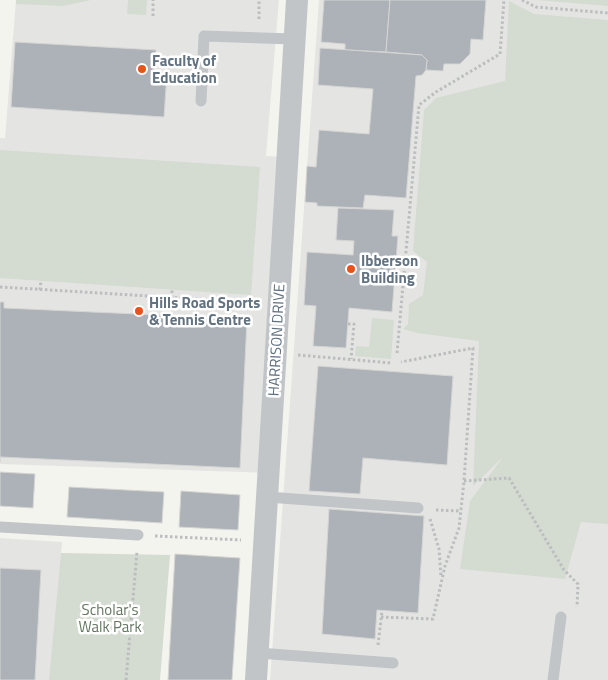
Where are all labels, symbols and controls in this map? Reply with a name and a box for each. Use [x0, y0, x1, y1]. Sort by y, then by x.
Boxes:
place label: Faculty of Education [152, 49, 217, 89]
marker: Faculty of Education [136, 63, 148, 75]
place label: Ibberson Building [361, 249, 418, 289]
marker: Ibberson Building [345, 263, 357, 275]
street label: HARRISON DRIVE [262, 283, 290, 397]
place label: Hills Road Sports & Tennis Centre [149, 291, 260, 331]
marker: Hills Road Sports & Tennis Centre [133, 305, 145, 317]
park label: Scholar's Walk Park [78, 598, 142, 638]

